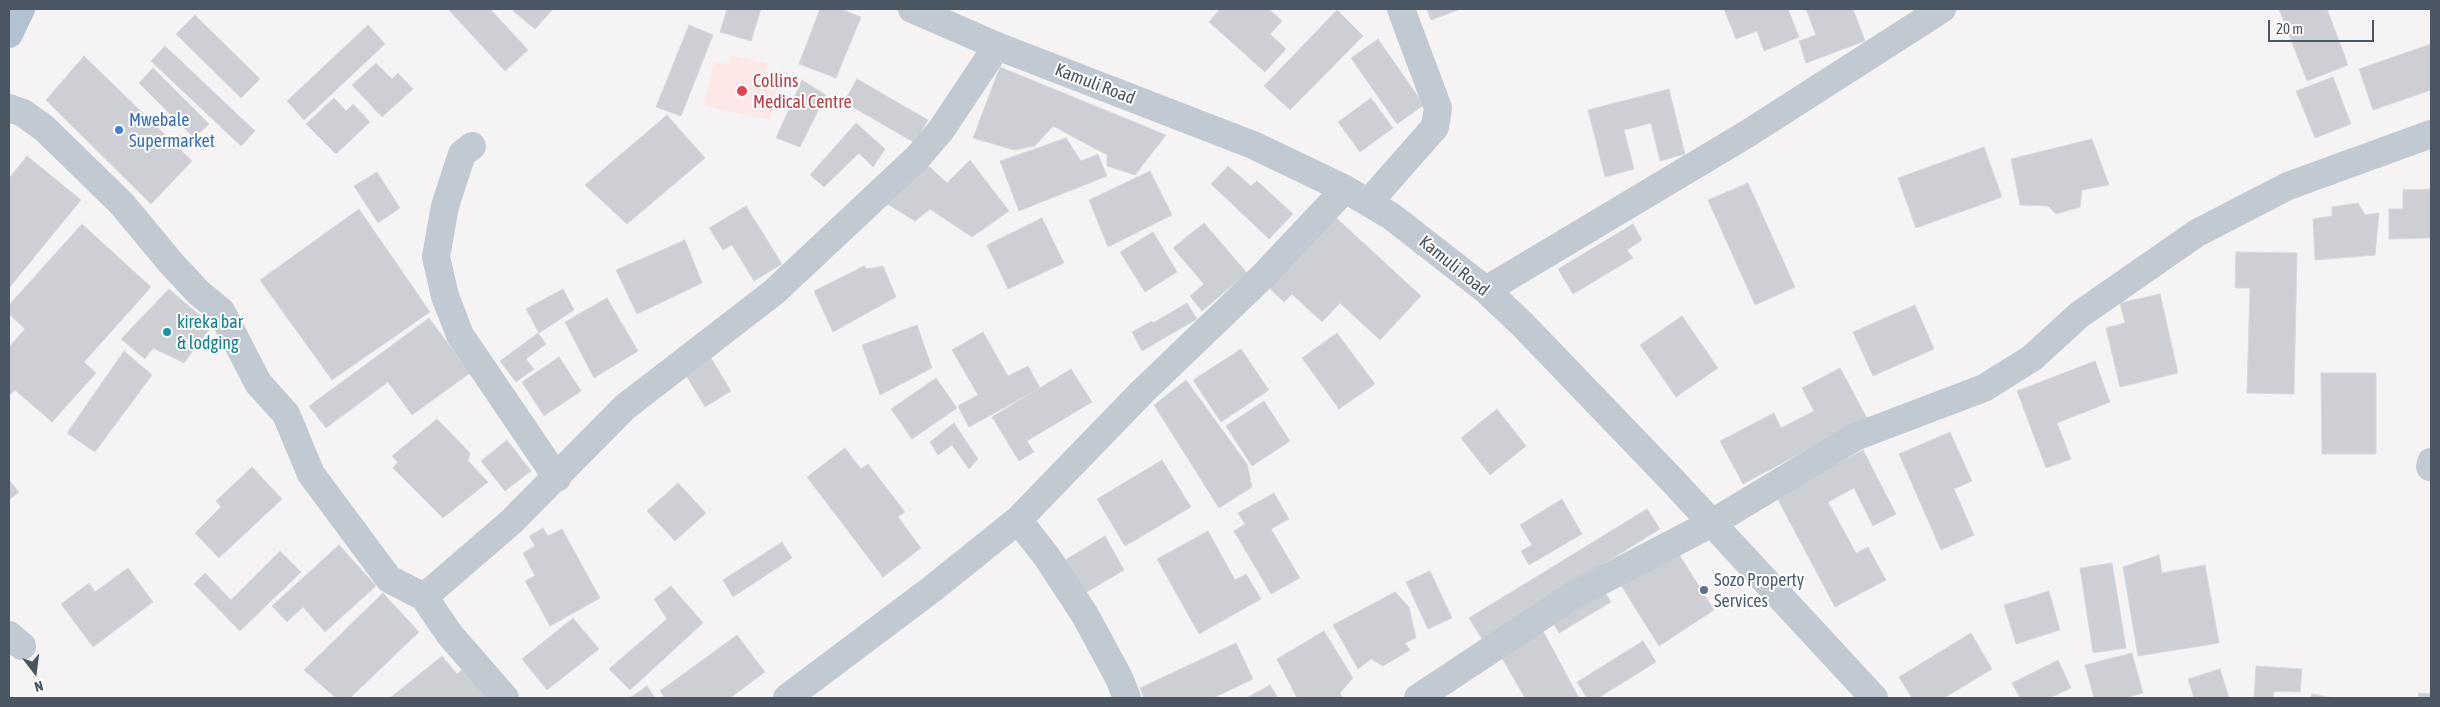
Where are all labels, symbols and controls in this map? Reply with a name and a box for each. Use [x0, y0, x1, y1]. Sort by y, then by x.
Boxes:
scale bar [2270, 10, 2376, 42]
text: 20 m [2276, 20, 2303, 37]
street label: Kamuli Road [1052, 59, 1138, 109]
place label: Collins Medical Centre [753, 70, 852, 112]
marker: Collins Medical Centre [735, 84, 749, 98]
place label: Mwebale Supermarket [129, 109, 215, 152]
marker: Mwebale Supermarket [113, 124, 125, 136]
street label: Kamuli Road [1414, 231, 1494, 301]
place label: kireka bar & lodging [177, 311, 243, 354]
marker: kireka bar & lodging [161, 326, 173, 338]
place label: Sozo Property Services [1714, 569, 1804, 612]
marker: Sozo Property Services [1698, 584, 1710, 596]
north arrow [10, 647, 60, 697]
text: N [33, 678, 45, 695]

